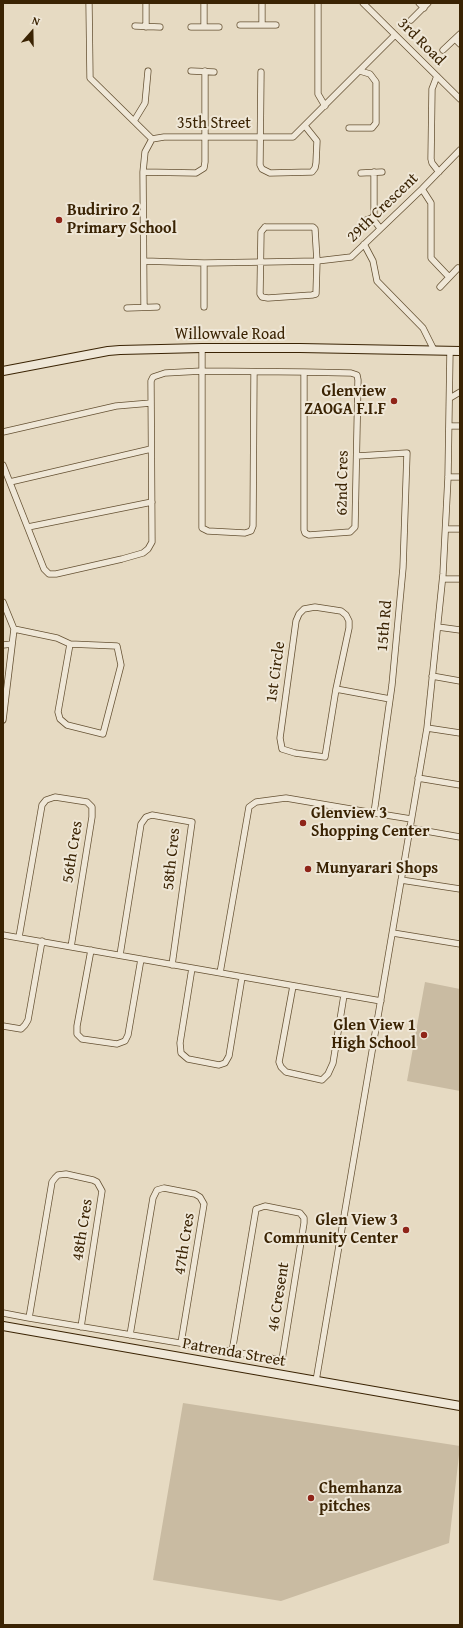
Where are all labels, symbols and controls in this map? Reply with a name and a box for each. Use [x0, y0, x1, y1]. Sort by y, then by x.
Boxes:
north arrow [12, 12, 52, 52]
text: N [30, 12, 42, 29]
street label: 3rd Road [393, 14, 449, 70]
street label: 35th Street [177, 114, 251, 134]
street label: 29th Crescent [343, 169, 423, 247]
place label: Budiriro 2 Primary School [67, 201, 177, 239]
marker: Budiriro 2 Primary School [54, 215, 64, 225]
street label: Willowvale Road [175, 325, 285, 345]
place label: Glenview ZAOGA F.I.F [304, 382, 386, 420]
marker: Glenview ZAOGA F.I.F [389, 396, 399, 406]
street label: 62nd Cres [333, 450, 353, 516]
street label: 15th Rd [373, 600, 397, 652]
street label: 1st Circle [262, 640, 290, 704]
place label: Glenview 3 Shopping Center [311, 804, 430, 842]
marker: Glenview 3 Shopping Center [298, 818, 308, 828]
street label: 56th Cres [59, 820, 87, 884]
street label: 58th Cres [159, 827, 185, 891]
place label: Munyarari Shops [316, 859, 438, 879]
marker: Munyarari Shops [303, 864, 313, 874]
place label: Glen View 1 High School [332, 1016, 416, 1054]
marker: Glen View 1 High School [419, 1030, 429, 1040]
street label: 48th Cres [69, 1198, 97, 1262]
place label: Glen View 3 Community Center [264, 1211, 398, 1249]
street label: 47th Cres [171, 1212, 199, 1276]
marker: Glen View 3 Community Center [401, 1225, 411, 1235]
street label: 46 Cresent [264, 1261, 294, 1333]
street label: Patrenda Street [181, 1334, 287, 1372]
place label: Chemhanza pitches [319, 1479, 402, 1517]
marker: Chemhanza pitches [306, 1493, 316, 1503]

